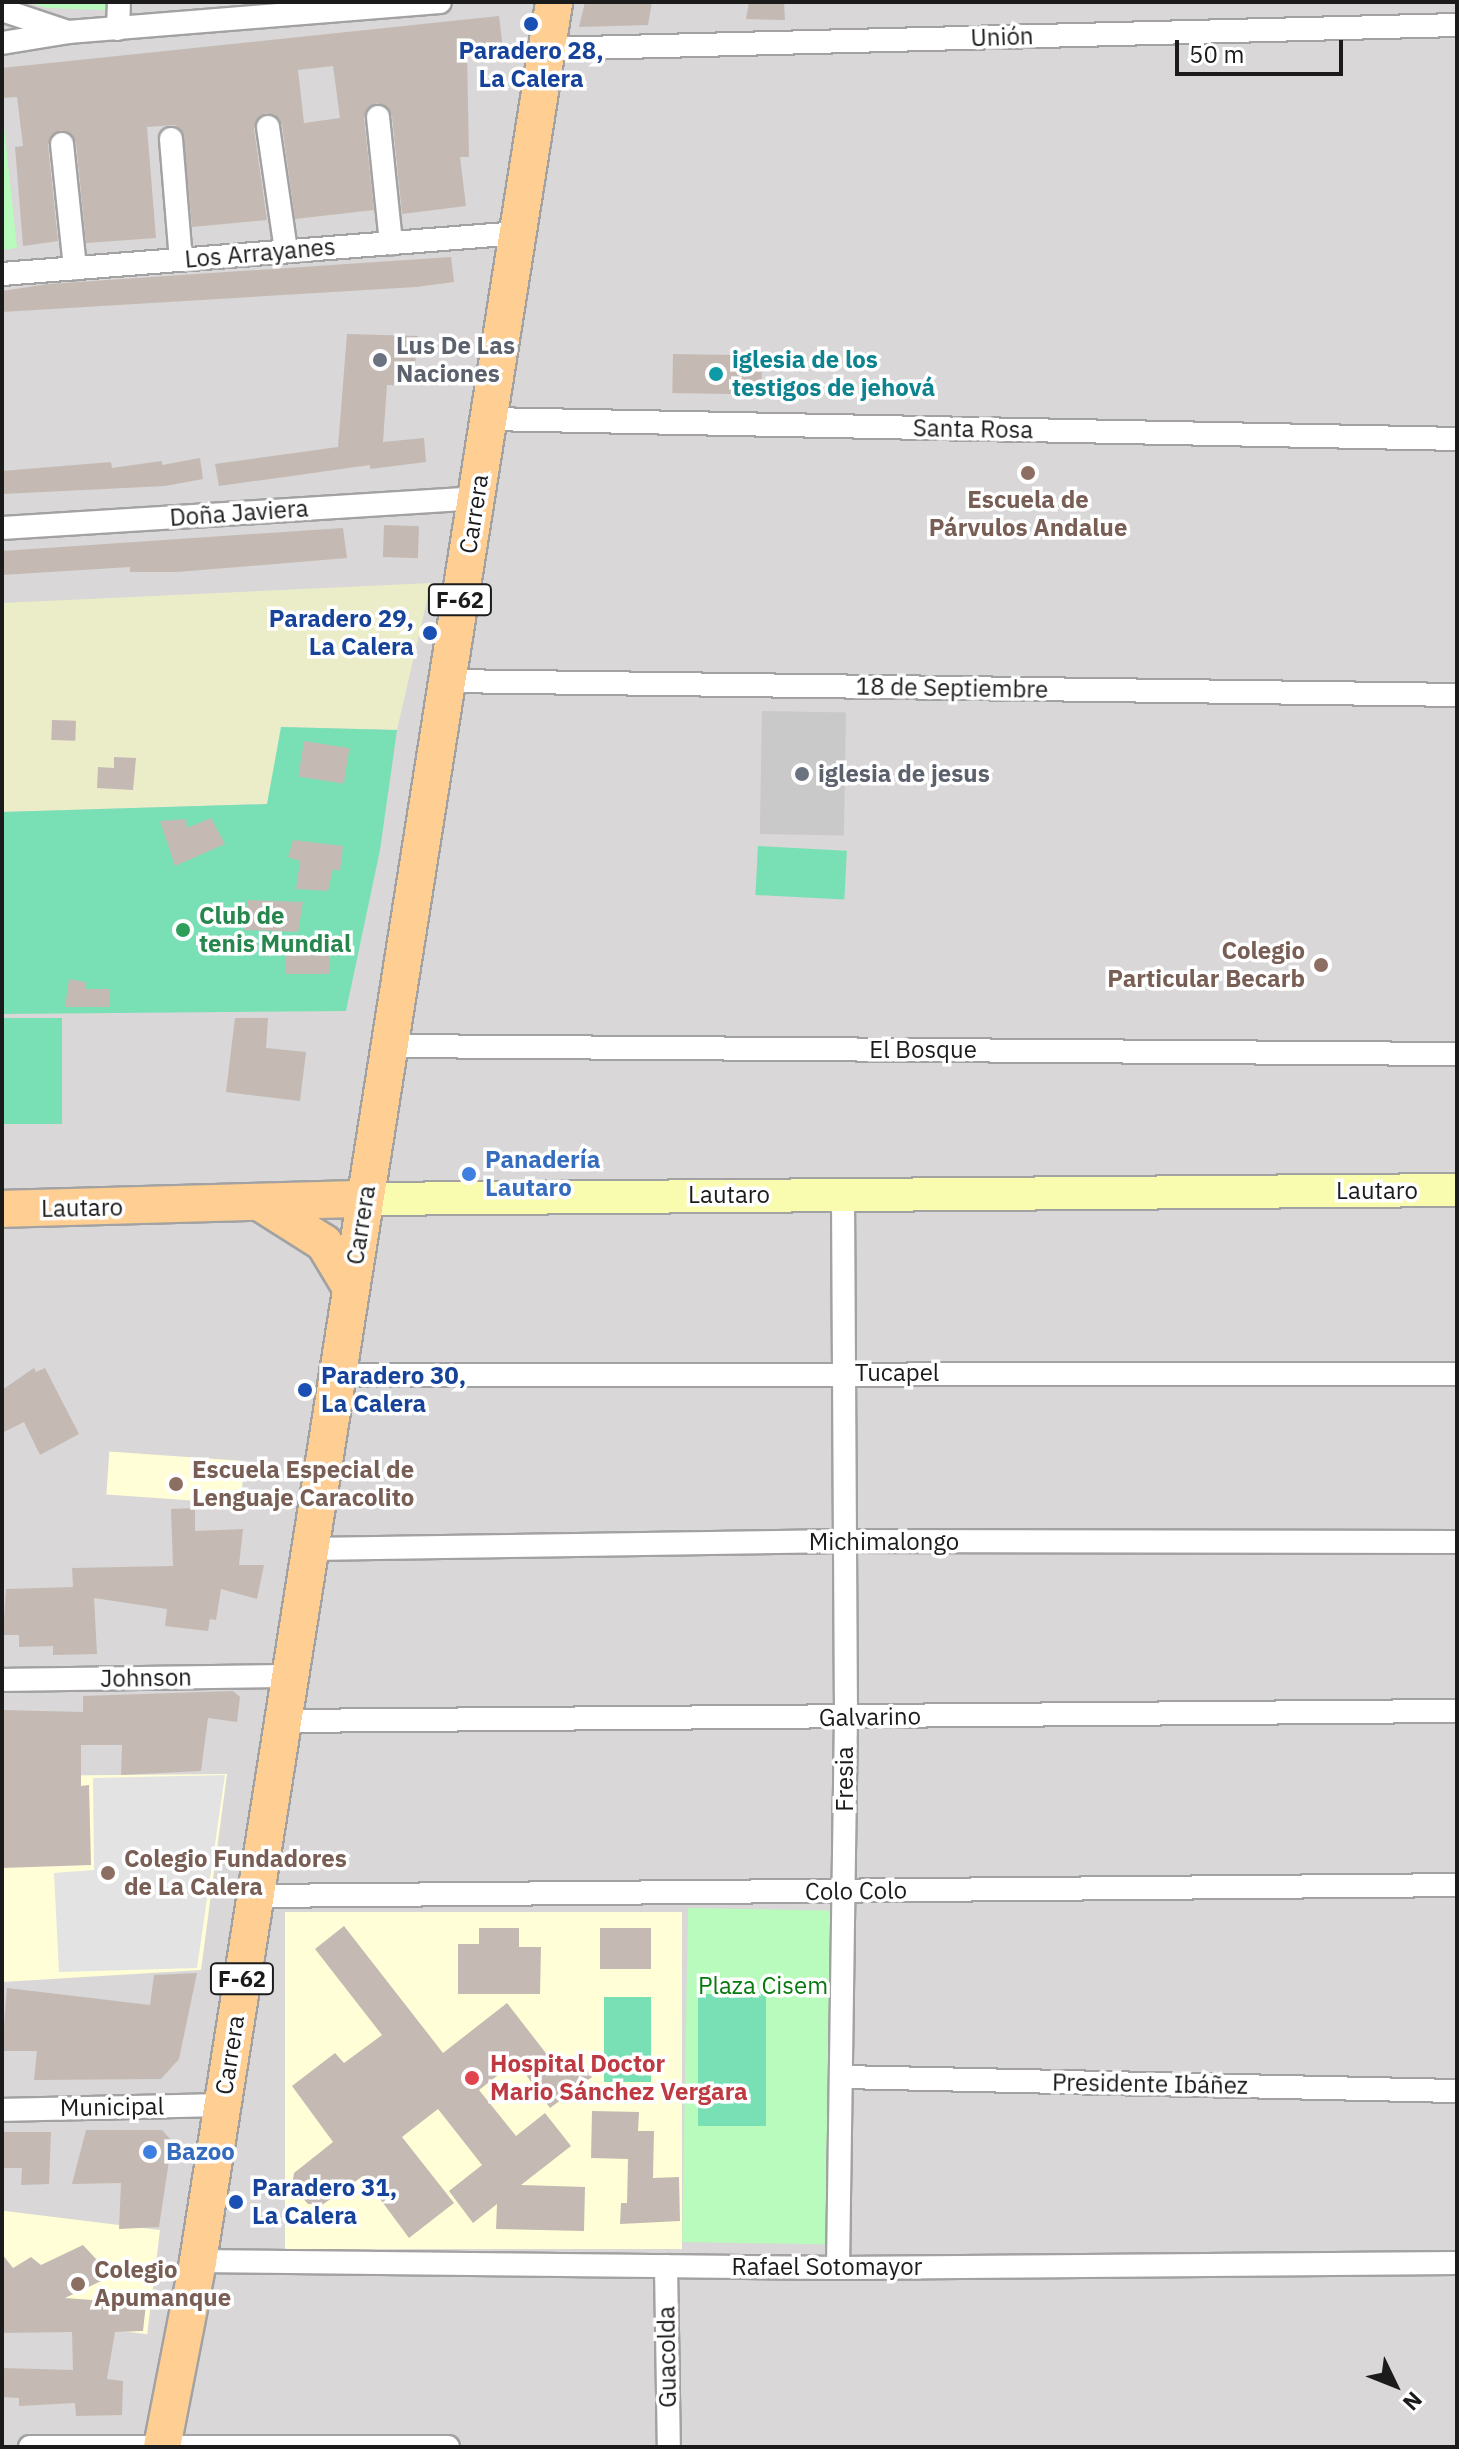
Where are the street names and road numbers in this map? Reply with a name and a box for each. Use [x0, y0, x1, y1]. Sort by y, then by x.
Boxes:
street label: Unión [970, 22, 1034, 52]
street label: Los Arrayanes [183, 232, 337, 274]
street label: Santa Rosa [913, 414, 1033, 444]
street label: Carrera [454, 472, 494, 556]
street label: Doña Javiera [169, 494, 309, 532]
road number: F-62 [426, 582, 494, 618]
street label: 18 de Septiembre [856, 672, 1048, 704]
street label: El Bosque [869, 1036, 977, 1064]
street label: Lautaro [1336, 1177, 1418, 1205]
street label: Lautaro [688, 1181, 770, 1209]
street label: Carrera [341, 1183, 381, 1267]
street label: Lautaro [41, 1193, 123, 1223]
street label: Tucapel [855, 1359, 939, 1387]
street label: Michimalongo [809, 1528, 959, 1556]
street label: Johnson [100, 1663, 192, 1693]
street label: Galvarino [819, 1702, 921, 1732]
street label: Fresia [831, 1746, 859, 1812]
street label: Colo Colo [805, 1876, 907, 1906]
road number: F-62 [208, 1961, 276, 1997]
street label: Carrera [210, 2013, 250, 2097]
street label: Presidente Ibáñez [1052, 2068, 1248, 2100]
street label: Municipal [60, 2092, 164, 2122]
street label: Rafael Sotomayor [732, 2253, 922, 2281]
street label: Guacolda [652, 2306, 682, 2408]

